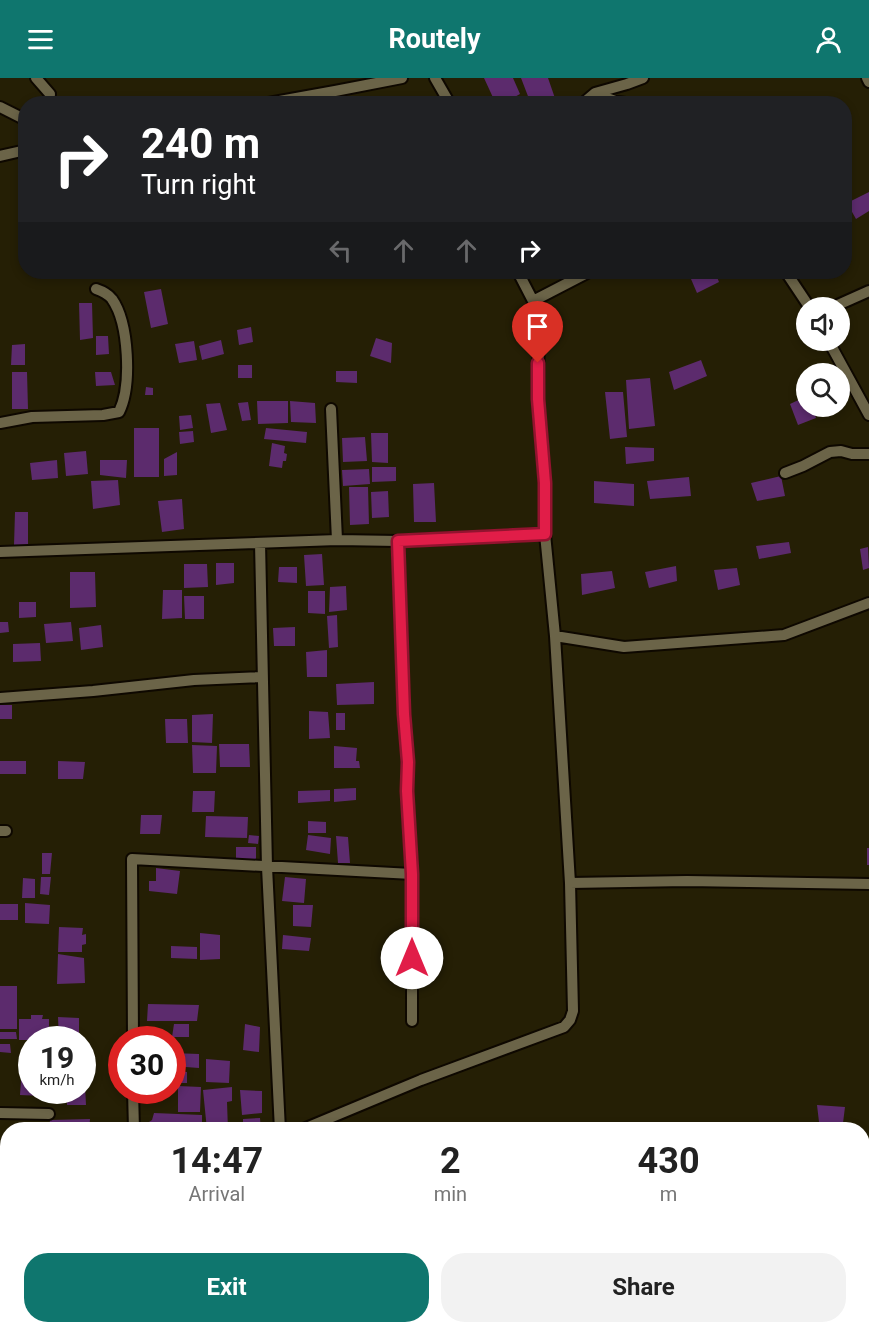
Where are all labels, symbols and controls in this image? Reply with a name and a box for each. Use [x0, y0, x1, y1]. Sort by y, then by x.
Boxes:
icon: menu [24, 23, 57, 56]
text: Routely [388, 23, 481, 55]
icon: person [812, 23, 845, 56]
text: 240 m [141, 119, 260, 168]
icon: right [42, 120, 120, 198]
text: Turn right [141, 169, 256, 201]
icon: left [324, 234, 357, 267]
icon: ahead [387, 234, 420, 267]
icon: ahead [450, 234, 483, 267]
icon: right [513, 234, 546, 267]
map controls [796, 297, 850, 417]
button: sound [796, 297, 850, 351]
pin [512, 301, 563, 363]
icon: arrive [521, 310, 554, 343]
button: search [796, 363, 850, 417]
position arrow [380, 926, 444, 990]
speed limit sign: 30 [108, 1026, 186, 1104]
text: 19 [40, 1040, 74, 1075]
text: km/h [39, 1071, 75, 1089]
text: 14:47 [170, 1140, 263, 1182]
text: 2 [440, 1140, 461, 1182]
text: 430 [638, 1140, 700, 1182]
text: Arrival [188, 1182, 245, 1206]
text: min [434, 1182, 467, 1206]
text: m [660, 1182, 677, 1206]
button: Exit [24, 1253, 429, 1322]
button: Share [441, 1253, 846, 1322]

